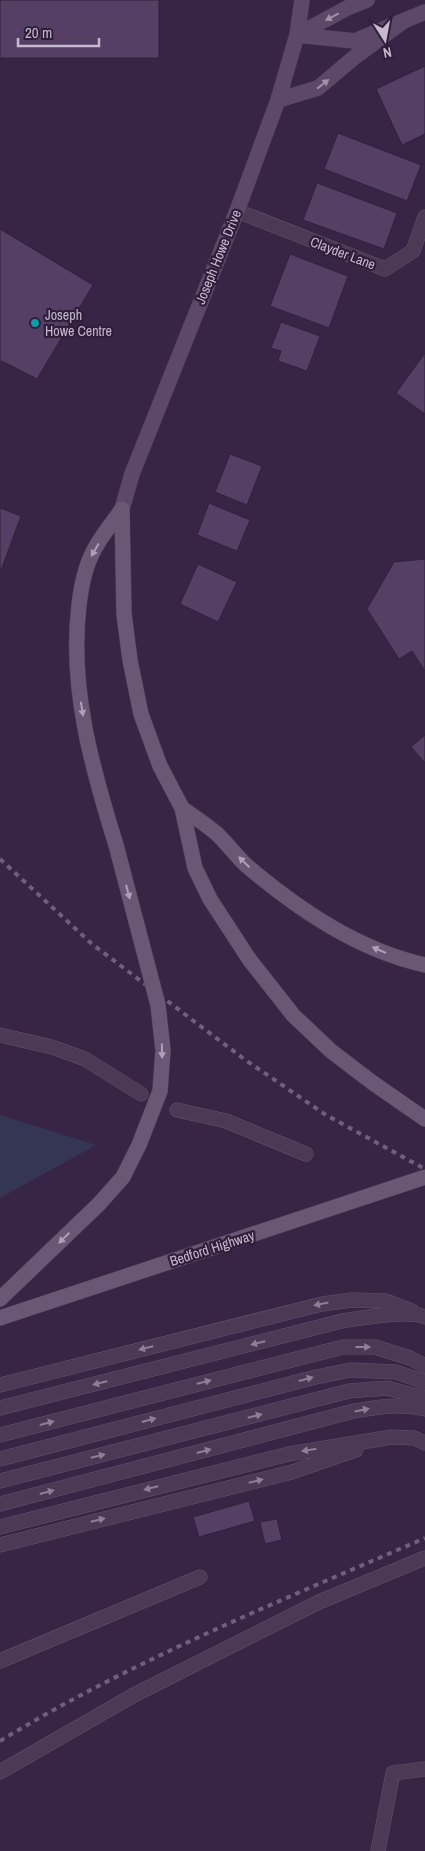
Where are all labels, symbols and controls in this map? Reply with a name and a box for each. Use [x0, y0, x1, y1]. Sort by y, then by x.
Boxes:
one-way arrow [324, 13, 339, 21]
scale bar [18, 15, 99, 47]
north arrow [360, 15, 410, 65]
text: 20 m [25, 22, 52, 43]
text: N [382, 43, 393, 62]
one-way arrow [316, 78, 329, 89]
street label: Joseph Howe Drive [191, 207, 245, 307]
street label: Clayder Lane [308, 232, 378, 274]
place label: Joseph Howe Centre [45, 306, 112, 340]
marker: Joseph Howe Centre [29, 317, 41, 329]
one-way arrow [90, 544, 99, 557]
one-way arrow [79, 702, 87, 718]
one-way arrow [238, 856, 250, 868]
one-way arrow [124, 885, 132, 900]
one-way arrow [372, 945, 386, 953]
one-way arrow [159, 1043, 167, 1059]
street label: Bedford Highway [167, 1226, 257, 1270]
one-way arrow [58, 1232, 70, 1244]
one-way arrow [312, 1301, 328, 1309]
one-way arrow [250, 1339, 265, 1347]
one-way arrow [355, 1343, 371, 1351]
one-way arrow [139, 1344, 154, 1352]
one-way arrow [299, 1375, 314, 1383]
one-way arrow [197, 1378, 212, 1386]
one-way arrow [93, 1379, 108, 1387]
one-way arrow [354, 1406, 369, 1414]
one-way arrow [248, 1411, 263, 1419]
one-way arrow [141, 1416, 156, 1424]
one-way arrow [40, 1418, 55, 1426]
one-way arrow [197, 1446, 212, 1454]
one-way arrow [301, 1447, 317, 1455]
one-way arrow [91, 1452, 106, 1460]
one-way arrow [248, 1477, 263, 1485]
one-way arrow [144, 1485, 159, 1493]
one-way arrow [40, 1488, 55, 1496]
one-way arrow [91, 1516, 106, 1524]

